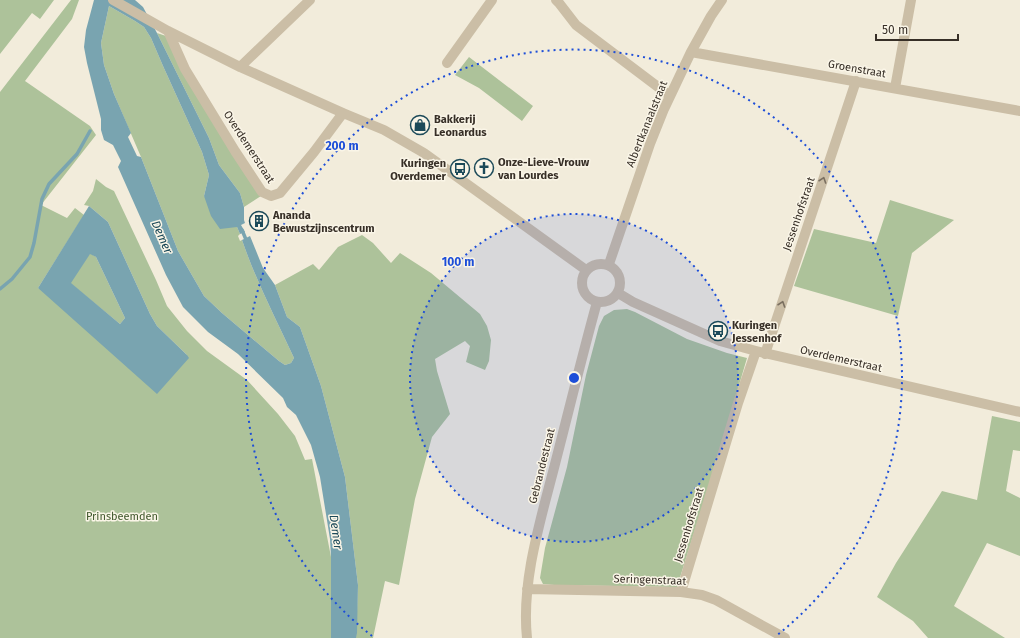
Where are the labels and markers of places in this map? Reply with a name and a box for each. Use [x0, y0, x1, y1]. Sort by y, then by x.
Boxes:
place label: Bakkerij Leonardus [434, 113, 487, 139]
shop icon: Bakkerij Leonardus [409, 114, 431, 136]
place label: Onze-Lieve-Vrouw van Lourdes [497, 156, 590, 182]
place label: Kuringen Overdemer [390, 157, 447, 183]
church icon: Onze-Lieve-Vrouw van Lourdes [473, 157, 495, 179]
bus stop icon: Kuringen Overdemer [449, 158, 471, 180]
place label: Ananda Bewustzijnscentrum [272, 209, 375, 235]
building icon: Ananda Bewustzijnscentrum [248, 210, 270, 232]
place label: Kuringen Jessenhof [731, 319, 782, 345]
bus stop icon: Kuringen Jessenhof [707, 320, 729, 342]
centre of rings [567, 371, 581, 385]

